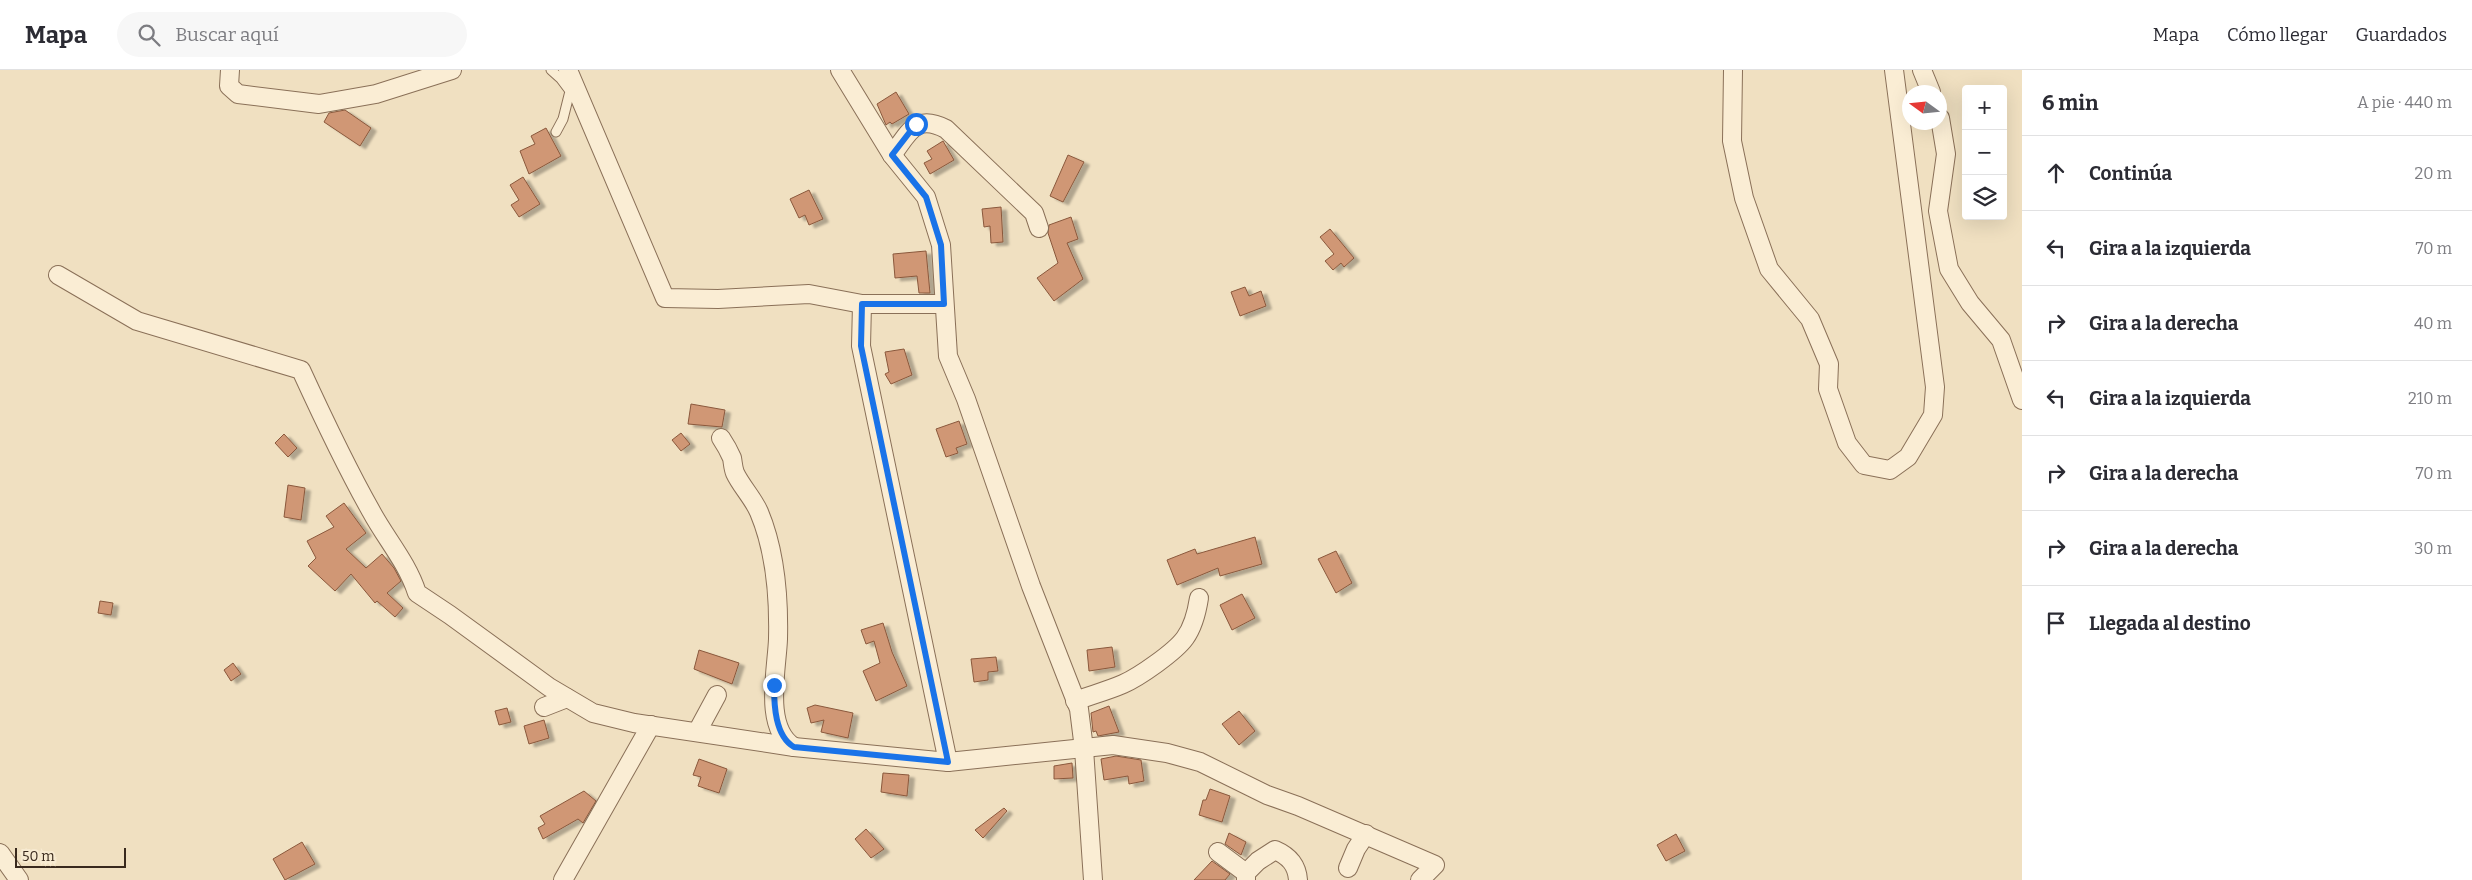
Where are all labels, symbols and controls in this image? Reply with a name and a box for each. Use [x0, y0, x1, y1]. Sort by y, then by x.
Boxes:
search box [117, 12, 467, 57]
text: Mapa [25, 21, 87, 49]
icon: search [135, 21, 163, 49]
text: Buscar aquí [175, 23, 279, 46]
text: Mapa [2153, 24, 2199, 46]
text: Cómo llegar [2227, 24, 2328, 46]
text: Guardados [2356, 24, 2447, 46]
north arrow [1902, 85, 1947, 130]
map controls [1962, 85, 2007, 220]
button: + [1962, 85, 2007, 130]
text: 6 min [2042, 90, 2098, 116]
text: A pie · 440 m [2357, 93, 2452, 112]
route start [905, 113, 928, 136]
button: − [1962, 130, 2007, 175]
icon: ahead [2042, 159, 2070, 187]
text: Continúa [2089, 162, 2172, 185]
text: 20 m [2415, 164, 2452, 183]
button: layers [1962, 175, 2007, 220]
icon: left [2042, 234, 2070, 262]
text: Gira a la izquierda [2089, 237, 2251, 260]
text: 70 m [2416, 239, 2452, 258]
icon: right [2042, 309, 2070, 337]
text: Gira a la derecha [2089, 312, 2238, 335]
text: 40 m [2414, 314, 2452, 333]
icon: left [2042, 384, 2070, 412]
text: Gira a la izquierda [2089, 387, 2251, 410]
text: 210 m [2408, 389, 2452, 408]
icon: right [2042, 459, 2070, 487]
text: Gira a la derecha [2089, 462, 2238, 485]
text: 70 m [2416, 464, 2452, 483]
icon: right [2042, 534, 2070, 562]
text: Gira a la derecha [2089, 537, 2238, 560]
text: 30 m [2414, 539, 2452, 558]
icon: arrive [2042, 609, 2070, 637]
text: Llegada al destino [2089, 612, 2251, 635]
route end [763, 674, 786, 697]
scale bar [15, 845, 126, 868]
text: 50 m [22, 848, 55, 865]

